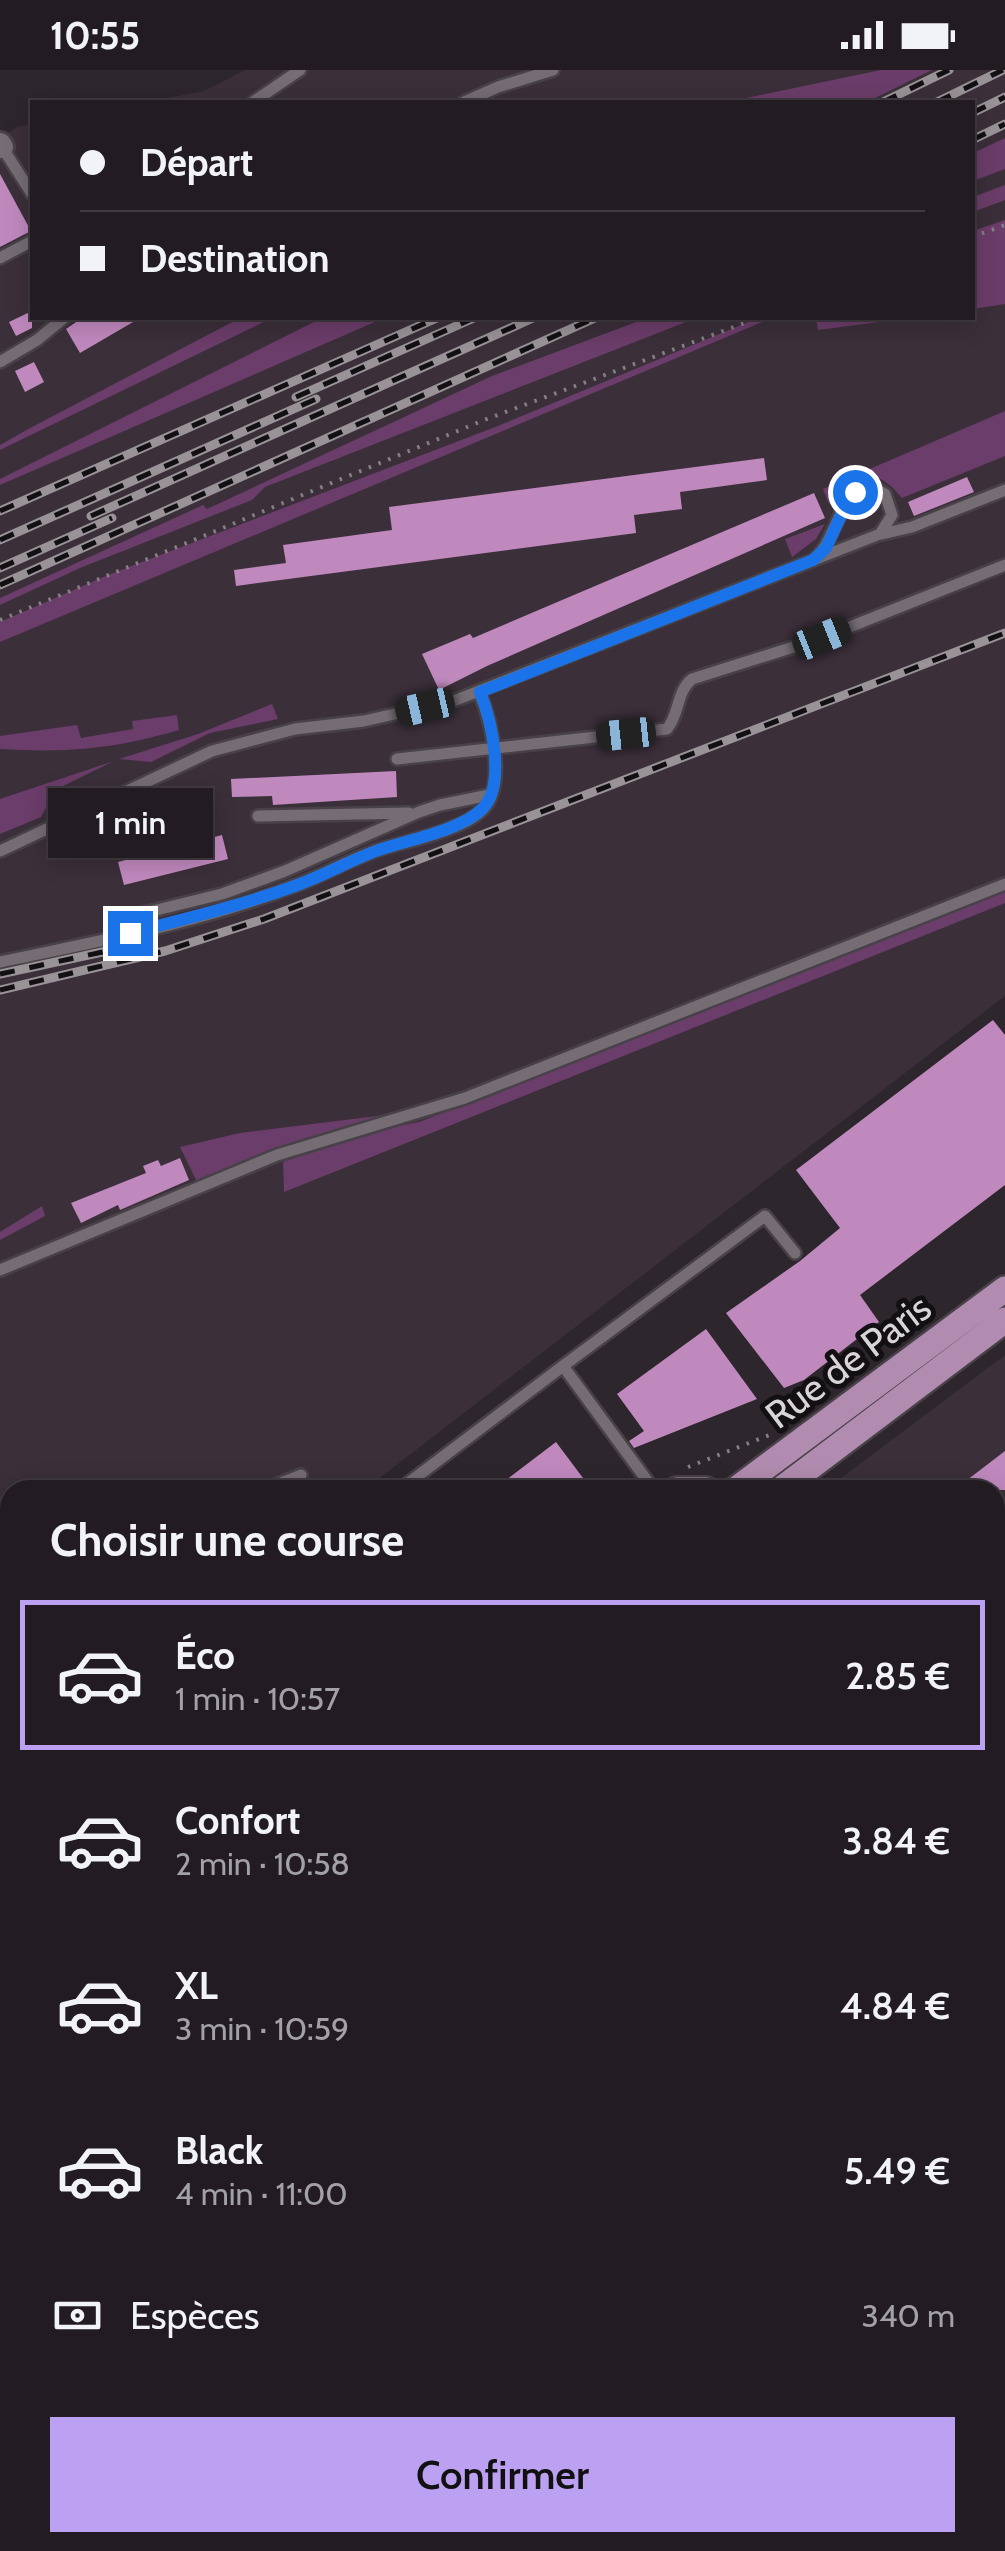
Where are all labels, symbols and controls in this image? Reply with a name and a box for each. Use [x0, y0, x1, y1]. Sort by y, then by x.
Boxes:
text: 10:55 [50, 12, 140, 59]
text: Départ [140, 139, 253, 186]
text: Destination [140, 235, 329, 282]
route start [833, 470, 878, 515]
car [789, 613, 855, 663]
car [392, 686, 458, 728]
car [595, 716, 657, 752]
callout: 1 min [48, 788, 212, 858]
text: 1 min [95, 803, 166, 842]
route end [108, 911, 153, 956]
street label: Rue de Paris [756, 1284, 940, 1438]
text: Choisir une course [50, 1513, 404, 1567]
icon: car [55, 1630, 145, 1720]
text: Éco [175, 1632, 235, 1679]
text: 2.85 € [845, 1652, 950, 1699]
text: 1 min · 10:57 [175, 1679, 340, 1718]
icon: car [55, 1795, 145, 1885]
text: Confort [175, 1797, 300, 1844]
text: 3.84 € [842, 1817, 950, 1864]
text: 2 min · 10:58 [175, 1844, 350, 1883]
icon: car [55, 1960, 145, 2050]
text: XL [175, 1962, 218, 2009]
text: 4.84 € [840, 1982, 950, 2029]
text: 3 min · 10:59 [175, 2009, 349, 2048]
icon: car [55, 2125, 145, 2215]
text: Black [175, 2127, 263, 2174]
text: 5.49 € [844, 2147, 950, 2194]
text: 4 min · 11:00 [175, 2174, 348, 2213]
icon: cash [50, 2288, 105, 2343]
text: Espèces [130, 2292, 259, 2339]
text: 340 m [862, 2296, 955, 2335]
button: Confirmer [50, 2417, 955, 2532]

